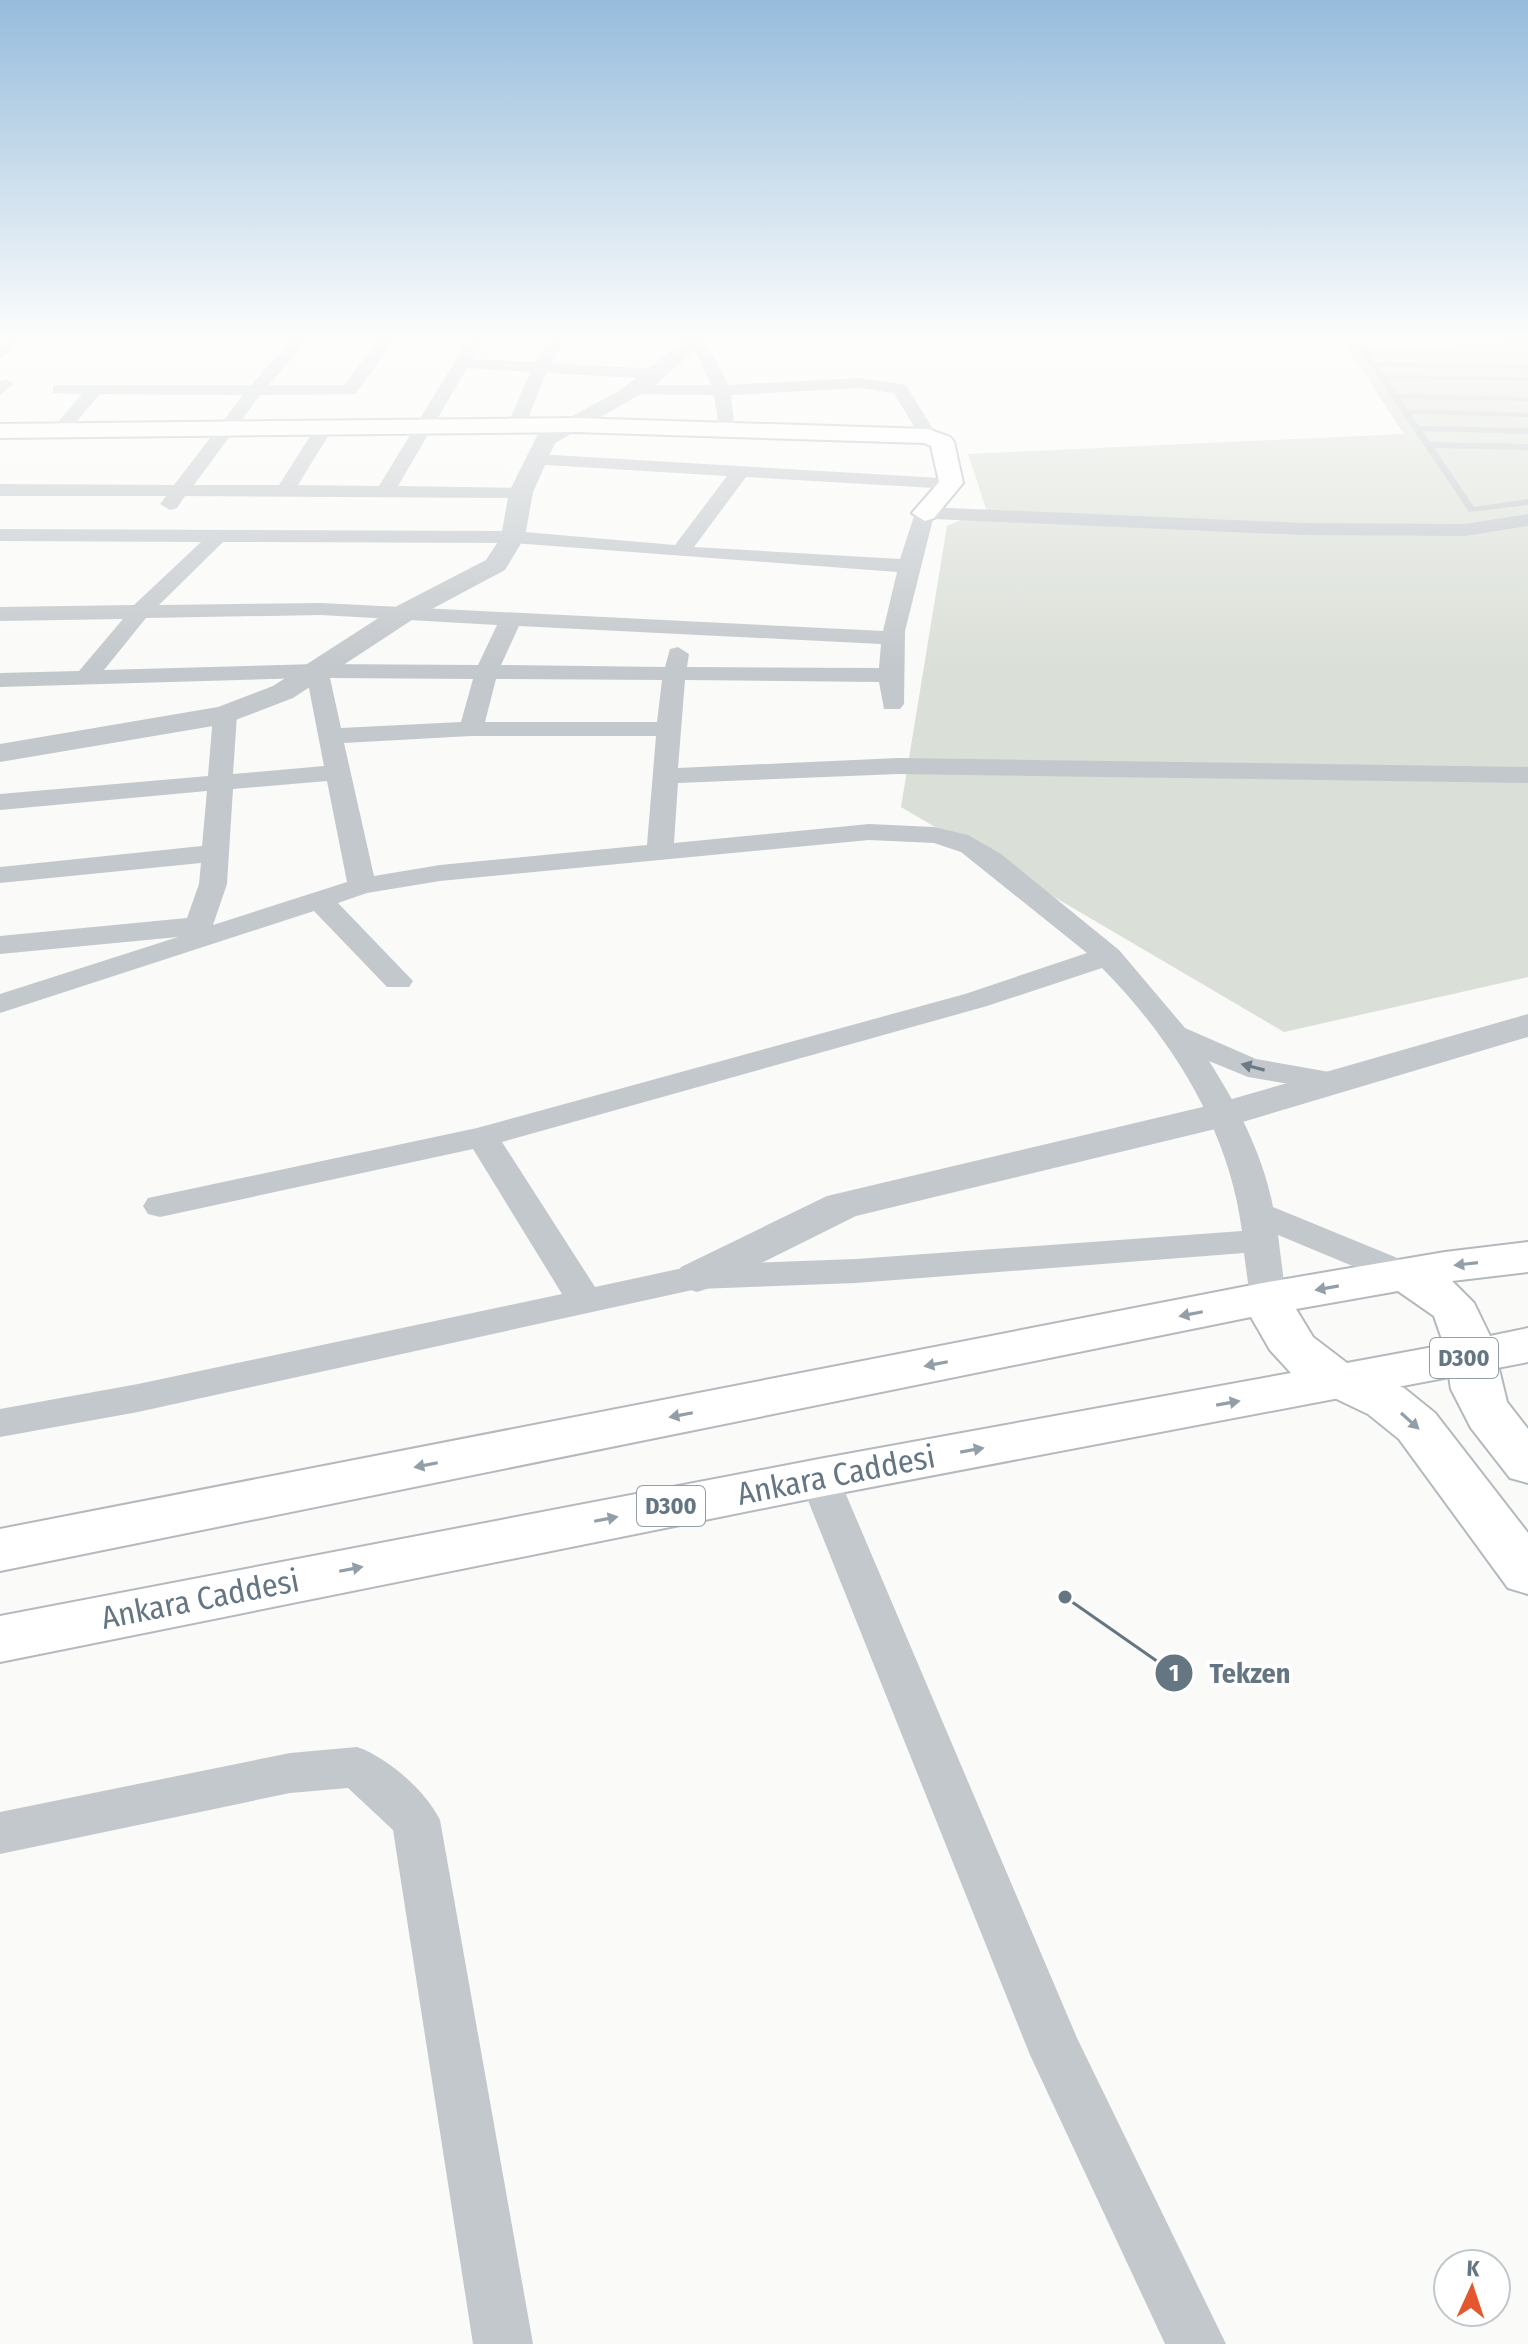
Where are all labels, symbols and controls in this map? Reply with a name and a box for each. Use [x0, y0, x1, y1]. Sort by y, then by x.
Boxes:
one-way arrow [1241, 1060, 1266, 1072]
one-way arrow [1453, 1258, 1478, 1271]
one-way arrow [1314, 1282, 1339, 1294]
one-way arrow [1179, 1308, 1204, 1320]
road number: D300 [1430, 1338, 1498, 1378]
one-way arrow [924, 1358, 949, 1371]
one-way arrow [1215, 1396, 1240, 1408]
one-way arrow [668, 1409, 693, 1421]
one-way arrow [1400, 1412, 1419, 1430]
street label: Ankara Caddesi [734, 1437, 938, 1513]
one-way arrow [960, 1443, 985, 1455]
one-way arrow [413, 1460, 438, 1472]
road number: D300 [637, 1486, 705, 1526]
one-way arrow [594, 1513, 619, 1525]
street label: Ankara Caddesi [98, 1561, 302, 1637]
one-way arrow [339, 1563, 364, 1575]
callout: Tekzen [1154, 1647, 1307, 1699]
text: Tekzen [1210, 1657, 1290, 1690]
text: 1 [1169, 1659, 1179, 1687]
north arrow [1432, 2248, 1512, 2328]
text: K [1466, 2255, 1481, 2282]

